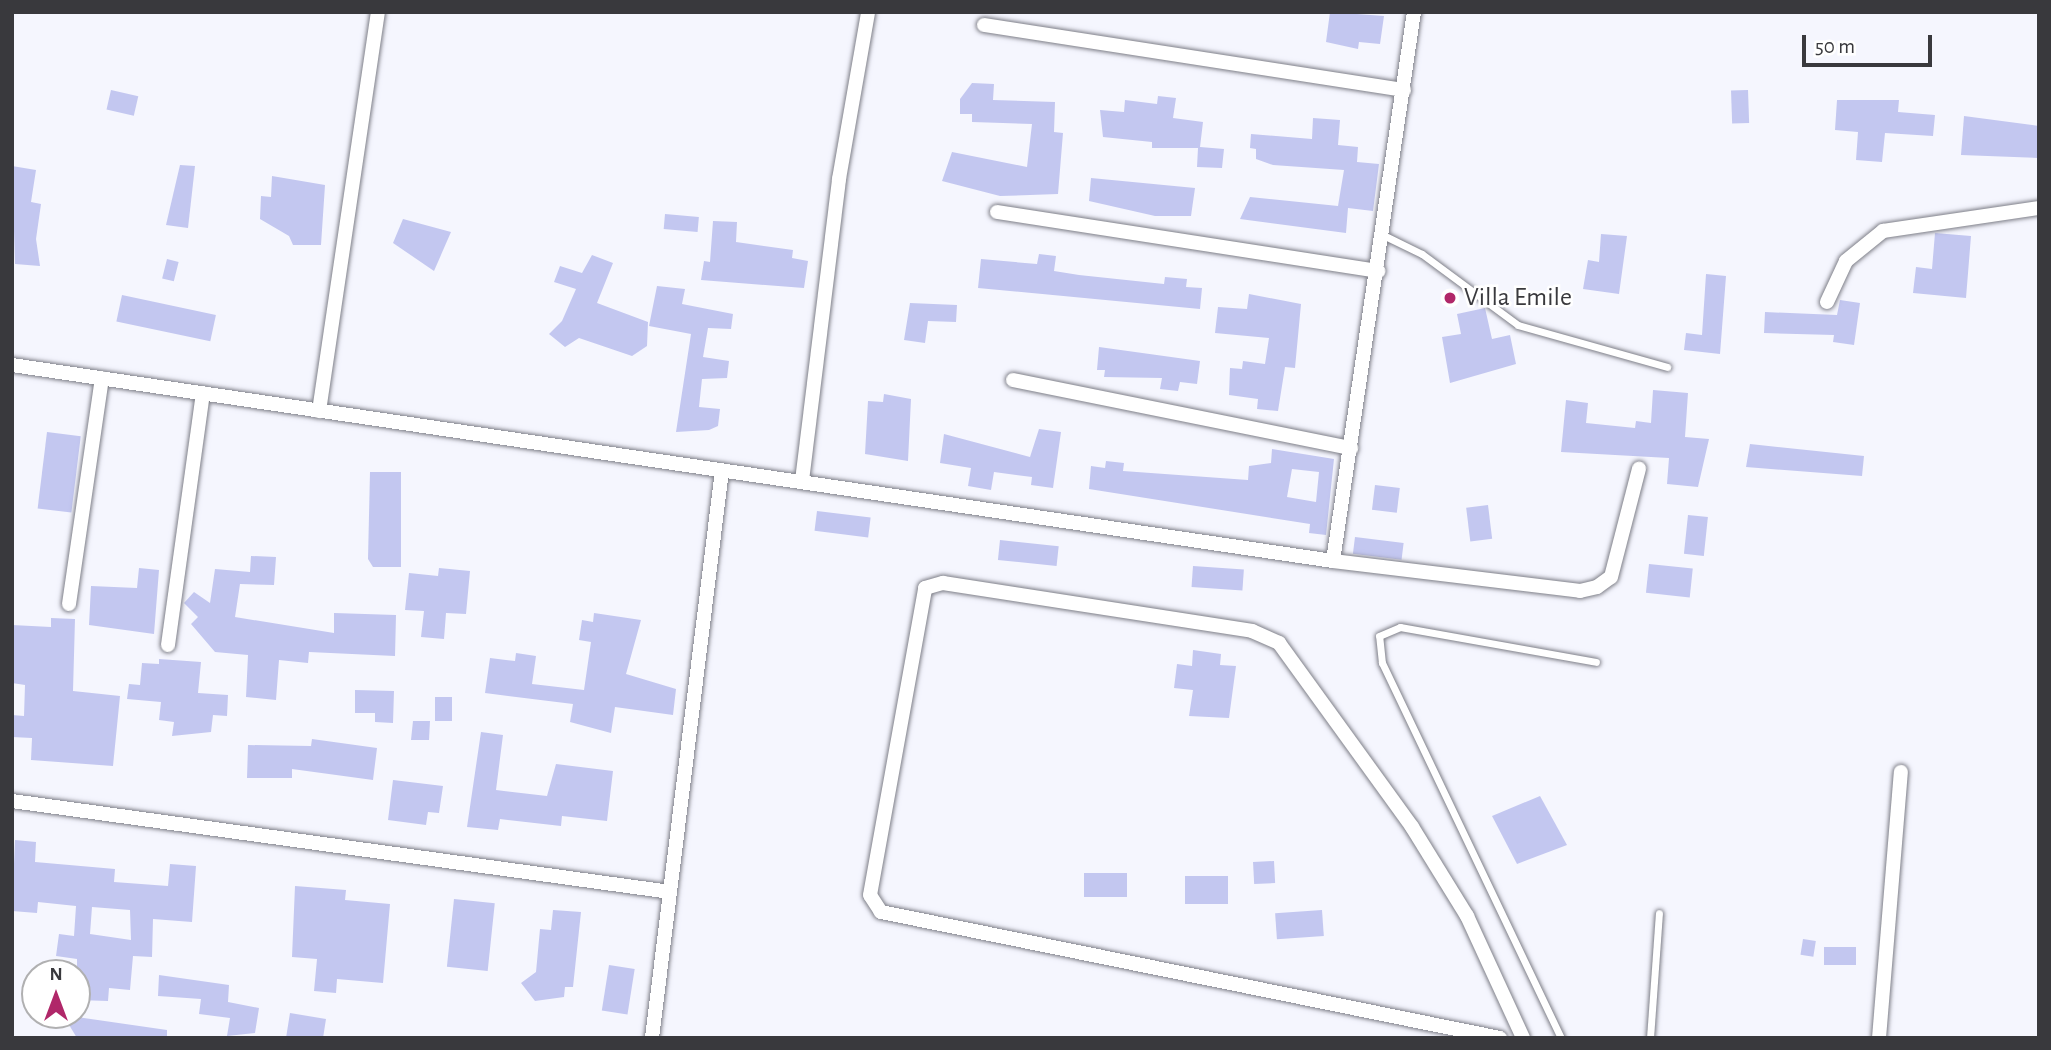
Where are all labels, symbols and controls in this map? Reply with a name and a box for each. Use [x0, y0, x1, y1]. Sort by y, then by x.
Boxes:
scale bar [1806, 21, 1936, 65]
text: 50 m [1815, 36, 1855, 57]
place label: Villa Emile [1464, 282, 1572, 314]
marker: Villa Emile [1442, 290, 1458, 306]
north arrow [21, 959, 91, 1029]
text: N [49, 965, 63, 984]

